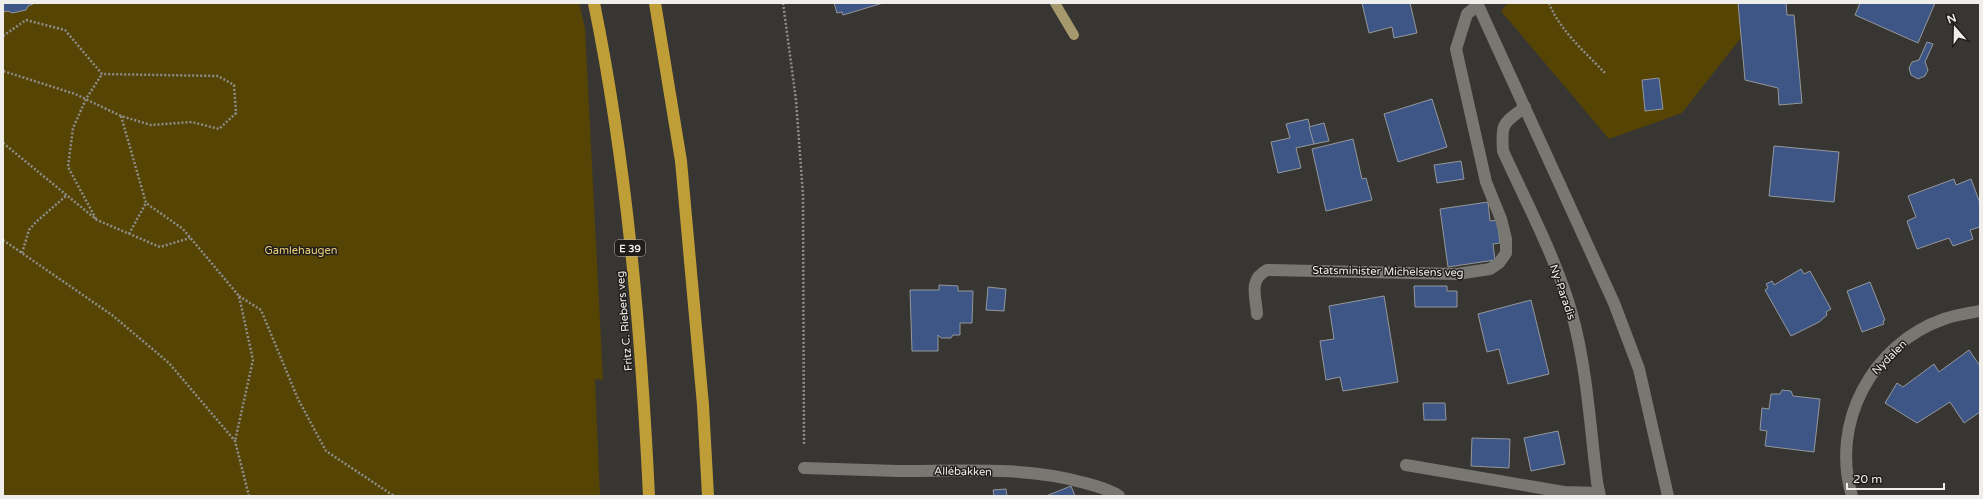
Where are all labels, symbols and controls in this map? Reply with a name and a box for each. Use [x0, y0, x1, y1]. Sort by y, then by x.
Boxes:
north arrow [1935, 8, 1975, 48]
text: N [1945, 11, 1958, 27]
road number: E 39 [615, 240, 645, 256]
park label: Gamlehaugen [265, 244, 337, 257]
street label: Ny-Paradis [1547, 263, 1578, 322]
street label: Statsminister Michelsens veg [1312, 264, 1464, 279]
street label: Fritz C. Riebers veg [614, 270, 635, 372]
street label: Nydalen [1869, 337, 1909, 377]
street label: Allébakken [934, 464, 992, 479]
scale bar [1847, 465, 1944, 491]
text: 20 m [1853, 472, 1882, 486]

